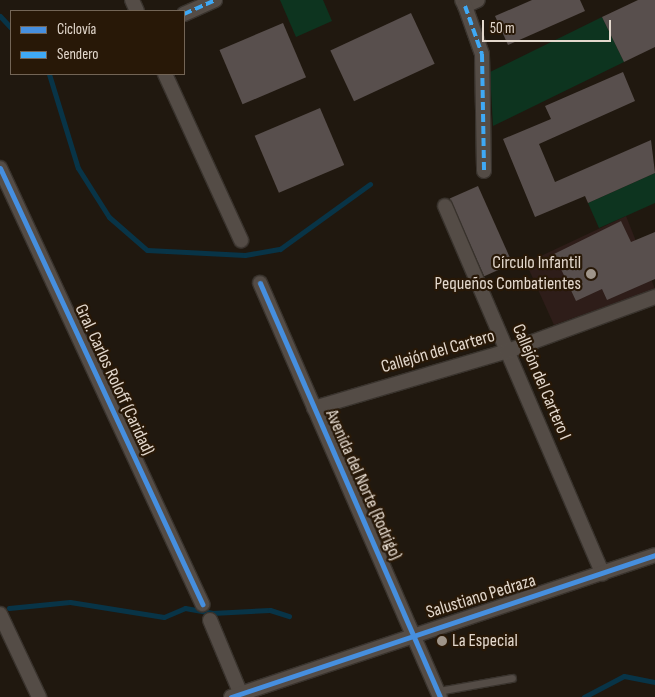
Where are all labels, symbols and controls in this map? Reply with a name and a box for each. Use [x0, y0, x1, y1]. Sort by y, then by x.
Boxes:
legend [10, 10, 185, 75]
scale bar [485, 10, 614, 42]
text: 50 m [490, 19, 515, 38]
text: Ciclovía [57, 20, 96, 39]
text: Sendero [57, 45, 98, 64]
place label: Círculo Infantil Pequeños Combatientes [434, 253, 581, 296]
marker: Círculo Infantil Pequeños Combatientes [585, 268, 597, 280]
street label: Gral. Carlos Roloff (Caridad) [70, 301, 158, 459]
street label: Callejón del Cartero I [507, 321, 575, 443]
street label: Callejón del Cartero [379, 325, 497, 379]
street label: Avenida del Norte (Rodrigo) [320, 406, 406, 564]
street label: Salustiano Pedraza [424, 570, 538, 624]
place label: La Especial [452, 630, 518, 652]
marker: La Especial [436, 635, 448, 647]

